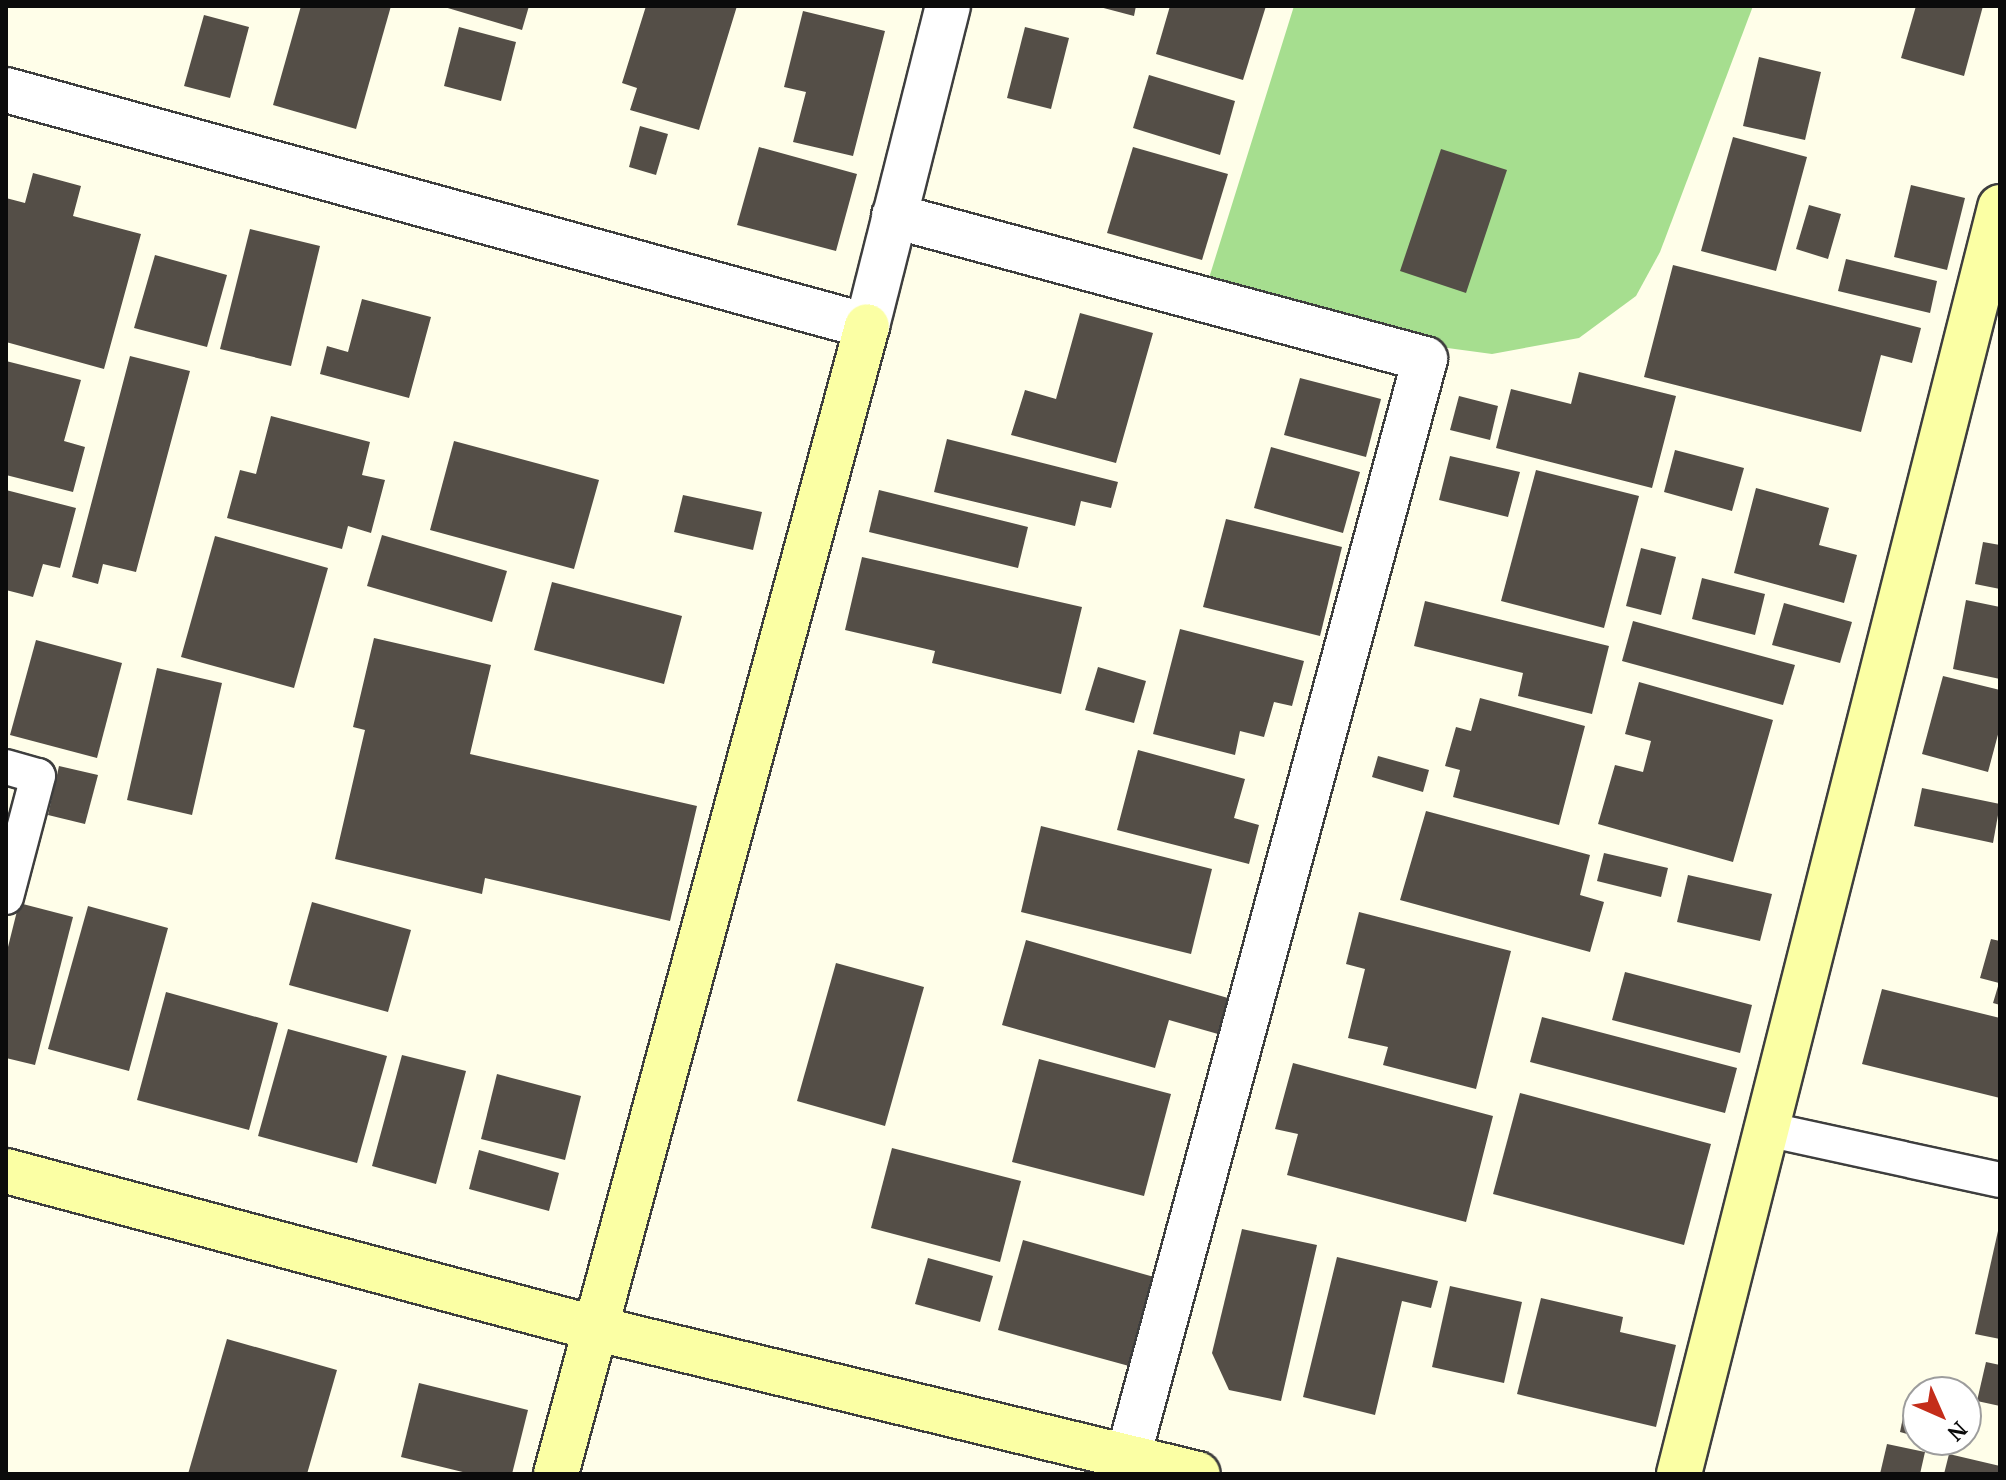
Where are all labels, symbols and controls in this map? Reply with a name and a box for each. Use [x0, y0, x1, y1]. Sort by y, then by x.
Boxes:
north arrow [1902, 1376, 1982, 1456]
text: N [1942, 1416, 1974, 1448]

